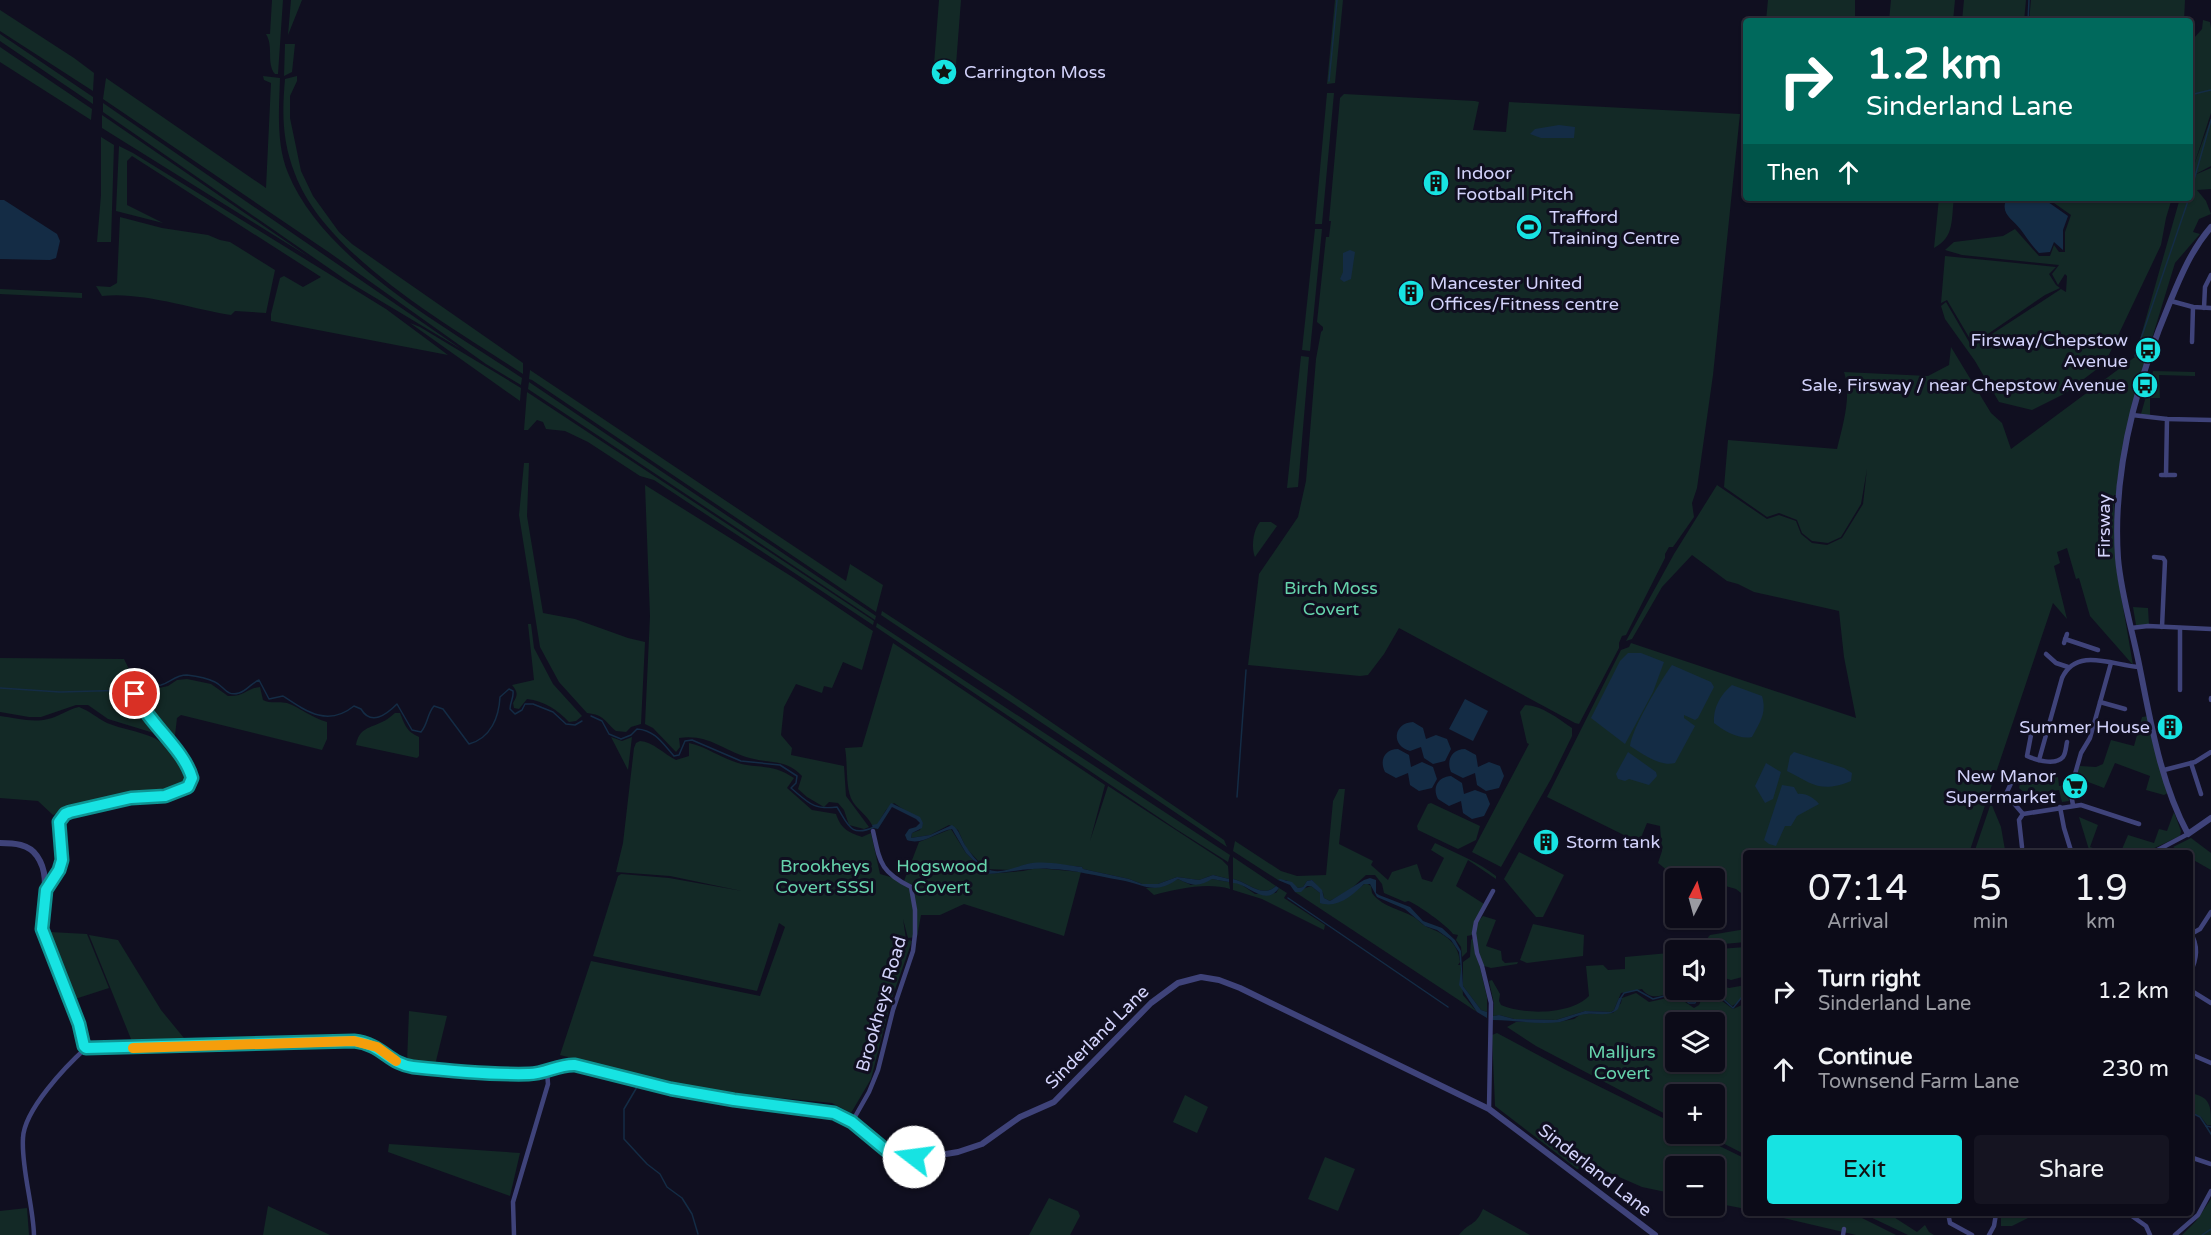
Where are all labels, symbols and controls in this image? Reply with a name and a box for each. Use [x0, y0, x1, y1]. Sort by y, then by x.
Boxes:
text: 1.2 km [1866, 39, 2002, 90]
icon: right [1767, 42, 1845, 120]
place icon: Carrington Moss [929, 57, 959, 87]
place label: Carrington Moss [964, 61, 1106, 83]
text: Sinderland Lane [1866, 90, 2073, 123]
icon: ahead [1832, 156, 1865, 189]
text: Then [1767, 160, 1820, 186]
place label: Indoor Football Pitch [1456, 162, 1574, 205]
building icon: Indoor Football Pitch [1421, 168, 1451, 198]
place label: Trafford Training Centre [1549, 206, 1680, 249]
sports icon: Trafford Training Centre [1514, 212, 1544, 242]
place label: Mancester United Offices/Fitness centre [1430, 272, 1619, 315]
building icon: Mancester United Offices/Fitness centre [1396, 278, 1426, 308]
place label: Firsway/Chepstow Avenue [1971, 329, 2128, 372]
bus stop icon: Firsway/Chepstow Avenue [2133, 335, 2163, 365]
bus stop icon: Sale, Firsway / near Chepstow Avenue [2130, 370, 2160, 400]
place label: Sale, Firsway / near Chepstow Avenue [1802, 374, 2126, 396]
street label: Firsway [2093, 493, 2115, 558]
park label: Birch Moss Covert [1284, 577, 1378, 620]
pin [109, 668, 160, 719]
icon: arrive [118, 677, 151, 710]
building icon: Summer House [2155, 712, 2185, 742]
place label: Summer House [2019, 716, 2150, 738]
place label: New Manor Supermarket [1945, 765, 2056, 808]
supermarket icon: New Manor Supermarket [2060, 771, 2090, 801]
building icon: Storm tank [1531, 827, 1561, 857]
place label: Storm tank [1566, 831, 1660, 853]
park label: Brookheys Covert SSSI [775, 855, 875, 898]
park label: Hogswood Covert [896, 855, 988, 898]
text: 07:14 [1808, 867, 1908, 910]
text: 5 [1979, 867, 2002, 910]
text: 1.9 [2073, 867, 2128, 910]
north arrow [1665, 868, 1725, 928]
map controls [1665, 868, 1725, 1216]
text: Arrival [1827, 910, 1889, 934]
text: min [1973, 910, 2008, 934]
text: km [2086, 910, 2115, 934]
street label: Brookheys Road [851, 934, 911, 1074]
button: sound [1665, 940, 1725, 1000]
text: Turn right [1818, 966, 1920, 992]
icon: right [1767, 975, 1800, 1008]
text: 1.2 km [2098, 978, 2169, 1004]
street label: Sinderland Lane [1040, 980, 1154, 1094]
text: Sinderland Lane [1818, 992, 1971, 1016]
button: layers [1665, 1012, 1725, 1072]
park label: Malljurs Covert [1588, 1041, 1656, 1084]
text: Continue [1818, 1044, 1913, 1070]
icon: ahead [1767, 1053, 1800, 1086]
text: 230 m [2102, 1056, 2169, 1082]
text: Townsend Farm Lane [1818, 1070, 2019, 1094]
button: + [1665, 1084, 1725, 1144]
street label: Sinderland Lane [1534, 1119, 1656, 1221]
position arrow [882, 1125, 946, 1189]
button: Exit [1767, 1135, 1962, 1204]
button: Share [1974, 1135, 2169, 1204]
button: − [1665, 1156, 1725, 1216]

